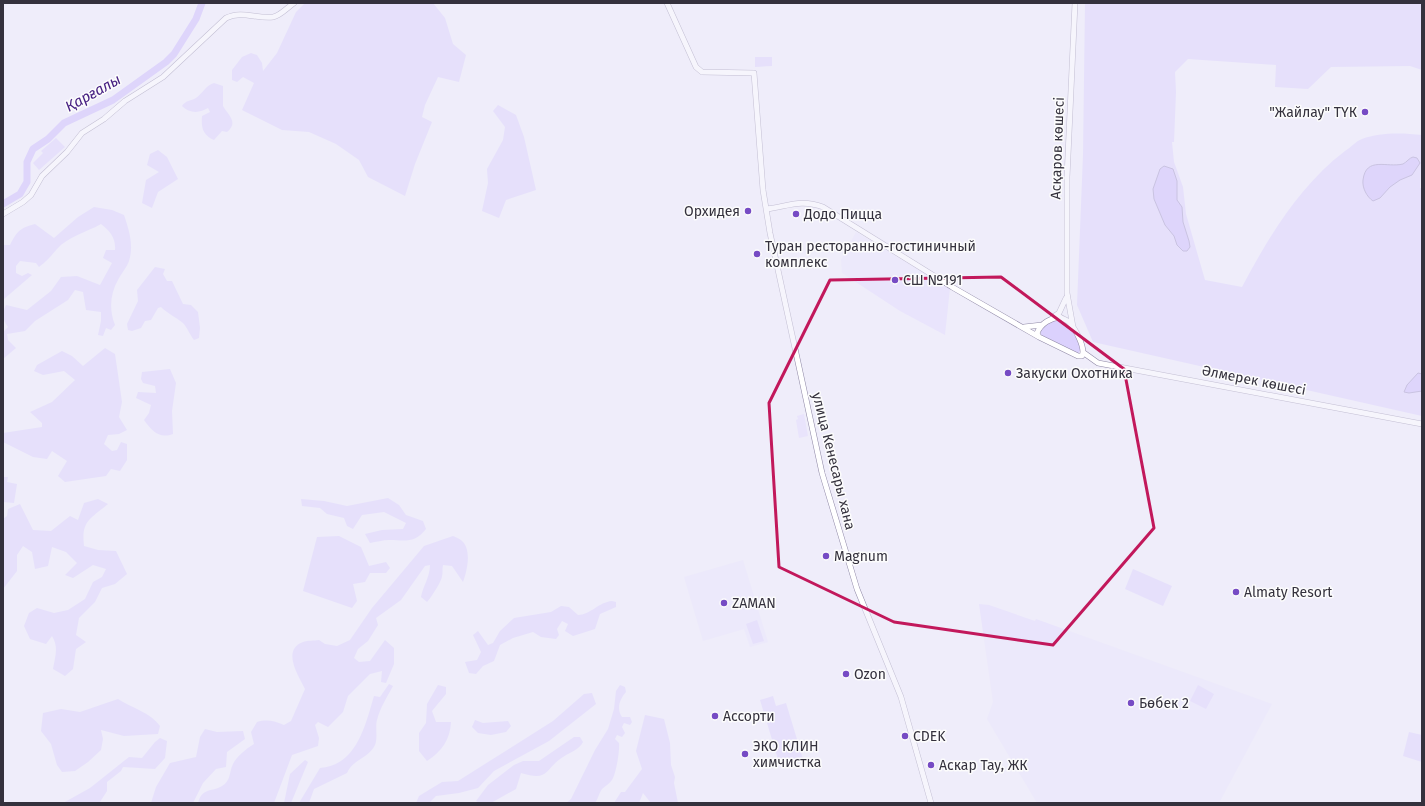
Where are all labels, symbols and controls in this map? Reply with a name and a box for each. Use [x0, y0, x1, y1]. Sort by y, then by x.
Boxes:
water label: Қарғалы [62, 70, 124, 116]
street label: Асқаров көшесі [1047, 97, 1068, 200]
place label: "Жайлау" ТҮК [1269, 104, 1358, 121]
marker: "Жайлау" ТҮК [1360, 107, 1370, 117]
place label: Орхидея [684, 203, 740, 220]
marker: Орхидея [743, 206, 753, 216]
place label: Додо Пицца [803, 206, 882, 223]
marker: Додо Пицца [791, 209, 801, 219]
place label: Туран ресторанно-гостиничный комплекс [765, 238, 976, 271]
marker: Туран ресторанно-гостиничный комплекс [752, 249, 762, 259]
place label: СШ №191 [903, 272, 962, 289]
marker: СШ №191 [890, 275, 900, 285]
street label: Әлмерек көшесі [1200, 362, 1307, 399]
place label: Закуски Охотника [1016, 365, 1133, 382]
marker: Закуски Охотника [1003, 368, 1013, 378]
street label: улица Кенесары хана [808, 391, 859, 532]
place label: Magnum [834, 548, 888, 565]
marker: Magnum [821, 551, 831, 561]
place label: Almaty Resort [1244, 584, 1333, 601]
marker: Almaty Resort [1231, 587, 1241, 597]
place label: ZAMAN [732, 595, 776, 612]
marker: ZAMAN [719, 598, 729, 608]
place label: Ozon [854, 666, 886, 683]
marker: Ozon [841, 669, 851, 679]
place label: Бөбек 2 [1139, 695, 1189, 712]
marker: Бөбек 2 [1126, 698, 1136, 708]
place label: Ассорти [723, 708, 775, 725]
marker: Ассорти [710, 711, 720, 721]
place label: CDEK [913, 728, 946, 745]
marker: CDEK [900, 731, 910, 741]
place label: ЭКО КЛИН химчистка [753, 738, 821, 771]
marker: ЭКО КЛИН химчистка [740, 749, 750, 759]
place label: Аскар Тау, ЖК [939, 757, 1028, 774]
marker: Аскар Тау, ЖК [926, 760, 936, 770]

